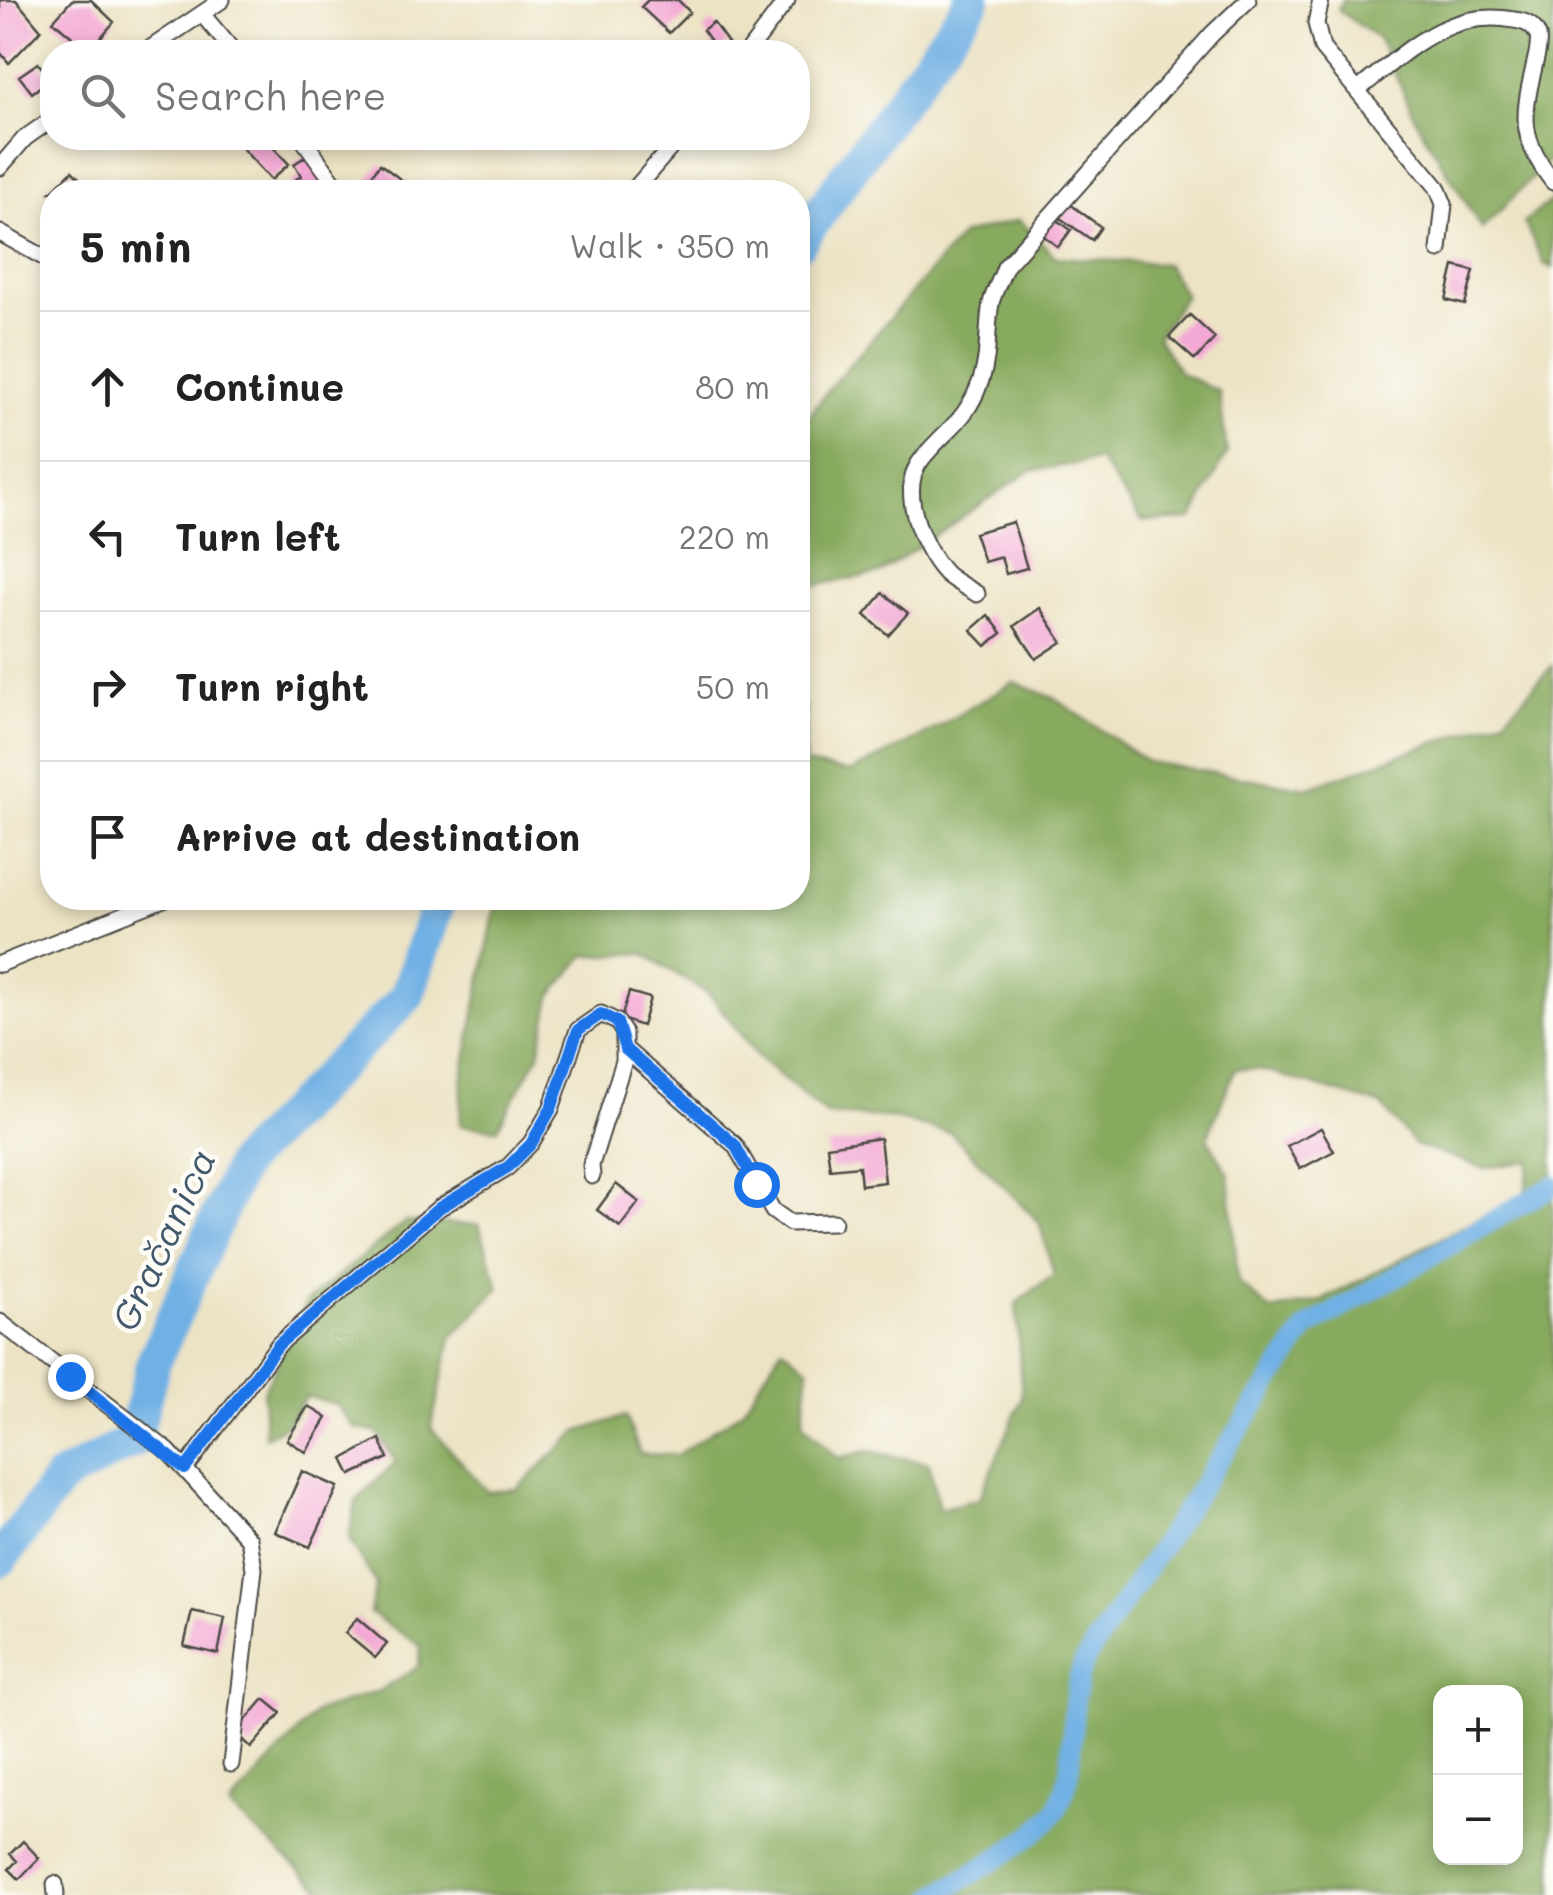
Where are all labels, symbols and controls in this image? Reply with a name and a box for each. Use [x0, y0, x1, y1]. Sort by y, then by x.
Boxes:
search box [40, 40, 810, 150]
icon: search [75, 68, 130, 123]
text: Search here [155, 70, 386, 120]
text: 5 min [80, 218, 191, 273]
text: Walk · 350 m [570, 224, 770, 266]
icon: ahead [80, 359, 135, 414]
text: Continue [175, 361, 344, 411]
text: 80 m [695, 365, 770, 407]
icon: left [80, 509, 135, 564]
text: Turn left [175, 511, 341, 561]
text: 220 m [679, 515, 770, 557]
icon: right [80, 659, 135, 714]
text: Turn right [175, 661, 369, 711]
text: 50 m [696, 665, 770, 707]
icon: arrive [80, 809, 135, 864]
text: Arrive at destination [175, 811, 580, 861]
water label: Gračanica [98, 1140, 226, 1338]
route start [734, 1162, 780, 1208]
route end [48, 1354, 94, 1400]
map controls [1433, 1685, 1523, 1865]
button: + [1433, 1685, 1523, 1775]
button: − [1433, 1775, 1523, 1865]

